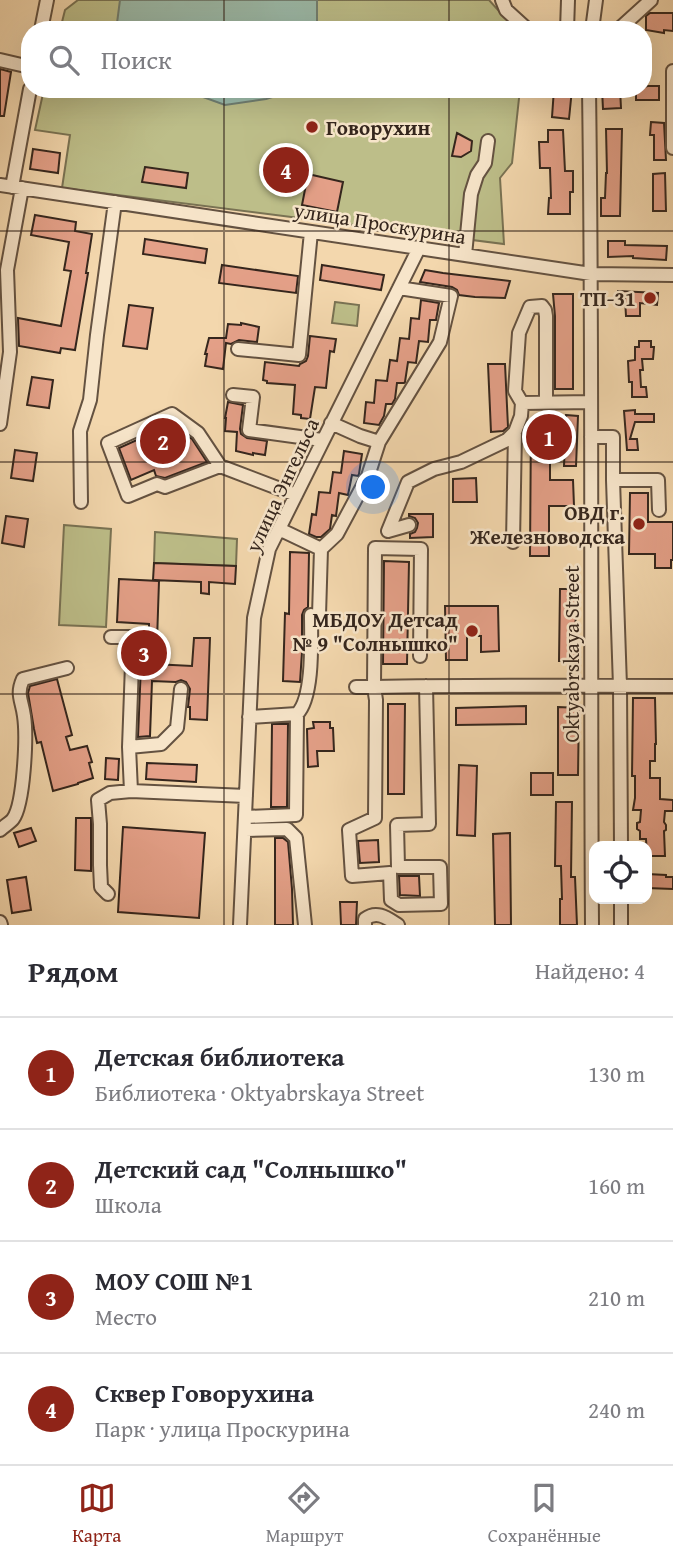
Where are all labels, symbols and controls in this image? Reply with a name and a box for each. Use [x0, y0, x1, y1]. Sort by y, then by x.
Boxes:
search box [21, 21, 652, 98]
text: Поиск [101, 40, 172, 79]
icon: search [45, 41, 83, 79]
place label: Говорухин [326, 112, 430, 143]
marker: Говорухин [304, 119, 320, 135]
pin: 4 [263, 144, 309, 196]
street label: улица Проскурина [291, 194, 468, 252]
place label: ТП-31 [580, 283, 636, 314]
marker: ТП-31 [642, 290, 658, 306]
pin: 1 [526, 411, 572, 463]
street label: улица Энгельса [237, 413, 327, 558]
pin: 2 [140, 415, 186, 467]
your location [356, 470, 390, 504]
place label: ОВД г. Железноводска [469, 497, 625, 552]
marker: ОВД г. Железноводска [631, 516, 647, 532]
street label: Oktyabrskaya Street [556, 565, 587, 743]
place label: МБДОУ Детсад № 9 "Солнышко" [292, 604, 458, 659]
marker: МБДОУ Детсад № 9 "Солнышко" [464, 623, 480, 639]
pin: 3 [121, 627, 167, 679]
map controls [589, 841, 652, 904]
button: locate [589, 841, 652, 904]
text: Рядом [28, 949, 119, 993]
text: Найдено: 4 [535, 954, 645, 987]
text: Детская библиотека [95, 1037, 345, 1076]
text: 1 [45, 1057, 57, 1090]
text: 130 m [588, 1057, 645, 1090]
text: Библиотека · Oktyabrskaya Street [95, 1076, 424, 1109]
text: Детский сад "Солнышко" [95, 1149, 407, 1188]
text: 2 [45, 1169, 57, 1202]
text: 160 m [588, 1169, 645, 1202]
text: Школа [95, 1188, 162, 1221]
text: МОУ СОШ №1 [95, 1261, 253, 1300]
text: 3 [45, 1281, 57, 1314]
text: 210 m [588, 1281, 645, 1314]
text: Место [95, 1300, 157, 1333]
text: Сквер Говорухина [95, 1373, 314, 1412]
text: 4 [45, 1393, 57, 1426]
text: 240 m [588, 1393, 645, 1426]
text: Парк · улица Проскурина [95, 1412, 350, 1445]
tab: Карта [72, 1479, 121, 1549]
tab: Маршрут [266, 1479, 343, 1549]
tab: Сохранённые [488, 1479, 601, 1549]

